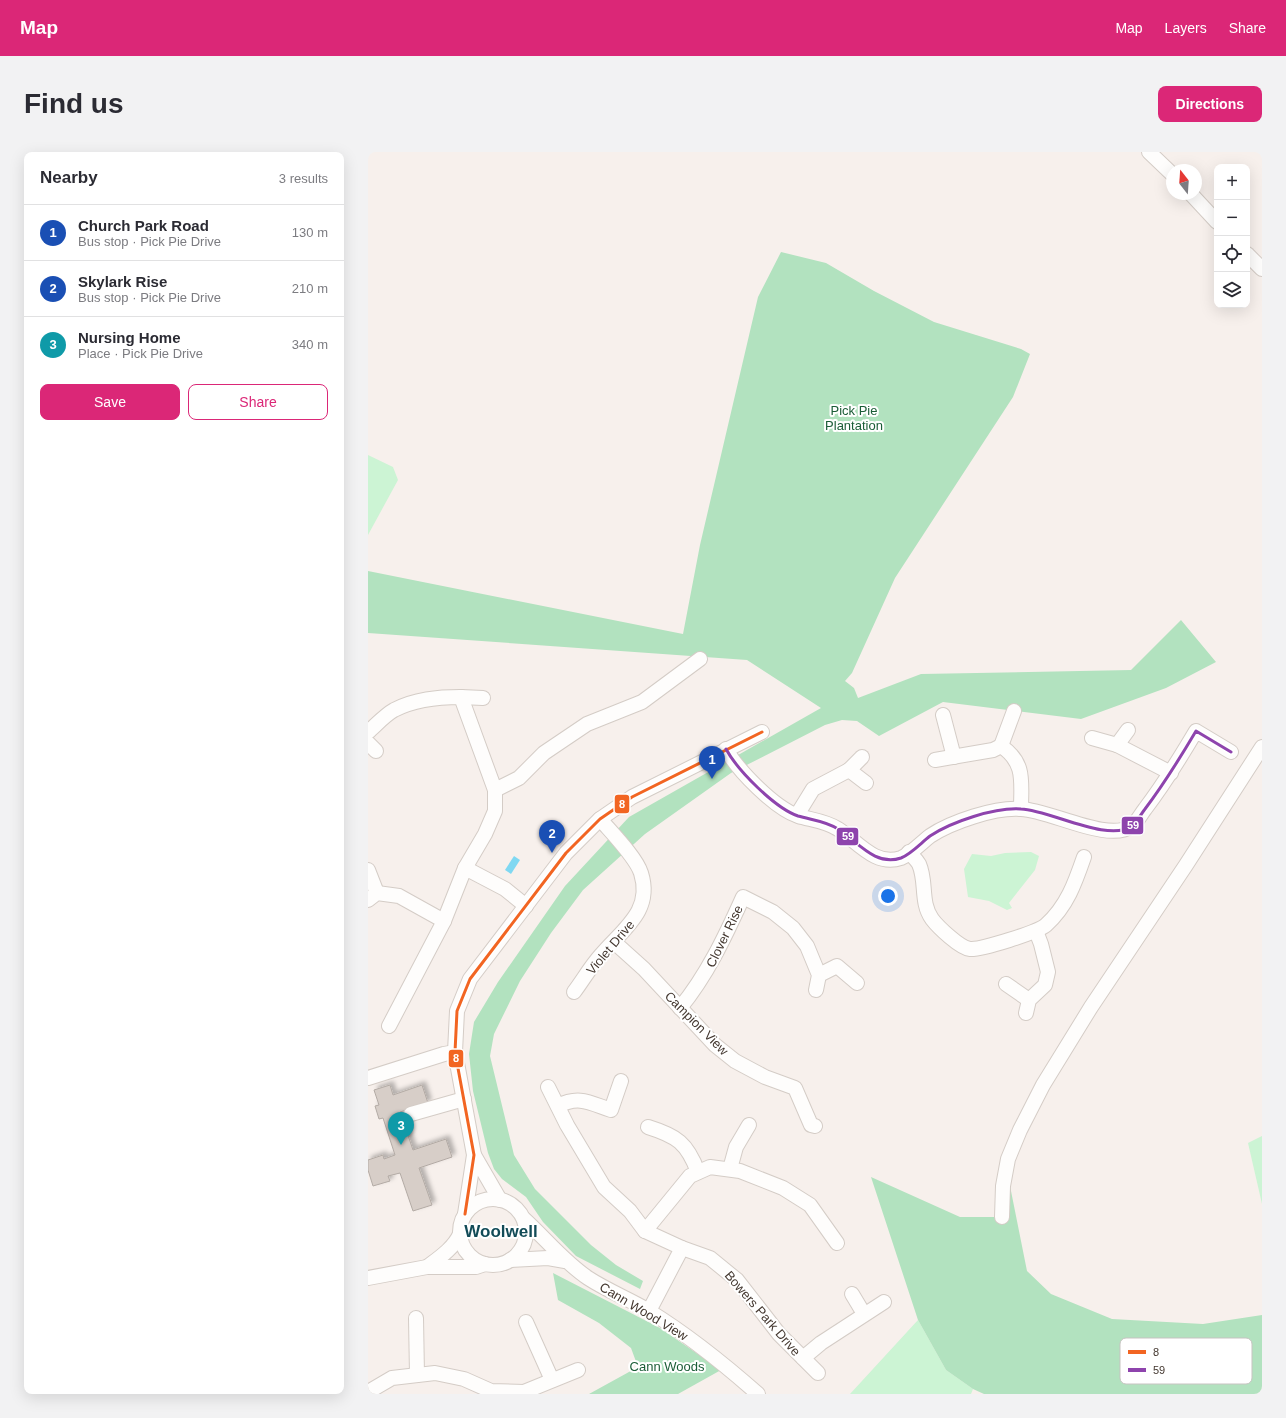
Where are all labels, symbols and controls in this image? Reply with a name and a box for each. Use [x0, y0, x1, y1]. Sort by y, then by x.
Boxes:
text: Map [20, 17, 58, 38]
text: Map [1115, 20, 1143, 36]
text: Layers [1165, 20, 1207, 36]
text: Share [1229, 20, 1266, 36]
button: Directions [1158, 86, 1262, 122]
text: Find us [24, 88, 124, 119]
north arrow [1166, 164, 1202, 200]
map controls [1214, 164, 1250, 308]
button: + [1214, 164, 1250, 200]
text: Nearby [40, 168, 98, 187]
text: 3 results [279, 171, 328, 186]
button: − [1214, 200, 1250, 236]
text: Church Park Road [78, 217, 209, 234]
text: 1 [49, 225, 57, 240]
text: 130 m [292, 225, 328, 240]
text: Bus stop · Pick Pie Drive [78, 234, 221, 249]
button: locate [1214, 236, 1250, 272]
button: layers [1214, 272, 1250, 308]
text: Skylark Rise [78, 273, 167, 290]
text: 2 [49, 281, 57, 296]
text: 210 m [292, 281, 328, 296]
text: Bus stop · Pick Pie Drive [78, 290, 221, 305]
text: Nursing Home [78, 329, 181, 346]
text: 3 [49, 337, 57, 352]
text: 340 m [292, 337, 328, 352]
text: Place · Pick Pie Drive [78, 346, 203, 361]
button: Save [40, 384, 180, 420]
button: Share [188, 384, 328, 420]
park label: Pick Pie Plantation [825, 403, 883, 433]
pin: 1 [699, 746, 725, 779]
line badge: 8 [614, 794, 630, 814]
text: 8 [619, 798, 625, 810]
line badge: 59 [1121, 816, 1144, 835]
text: 59 [1127, 819, 1139, 831]
pin: 2 [539, 820, 565, 853]
line badge: 59 [836, 827, 859, 846]
text: 59 [842, 830, 854, 842]
your location [878, 886, 898, 906]
street label: Clover Rise [703, 903, 746, 970]
street label: Violet Drive [583, 917, 637, 978]
street label: Campion View [662, 988, 732, 1059]
line badge: 8 [448, 1049, 464, 1068]
text: 8 [453, 1052, 459, 1064]
pin: 3 [388, 1112, 414, 1145]
district label: Woolwell [464, 1222, 538, 1241]
street label: Bowers Park Drive [722, 1268, 804, 1359]
street label: Cann Wood View [597, 1279, 691, 1344]
legend [1120, 1338, 1252, 1384]
text: 8 [1153, 1346, 1159, 1358]
park label: Cann Woods [630, 1359, 705, 1374]
text: 59 [1153, 1364, 1165, 1376]

